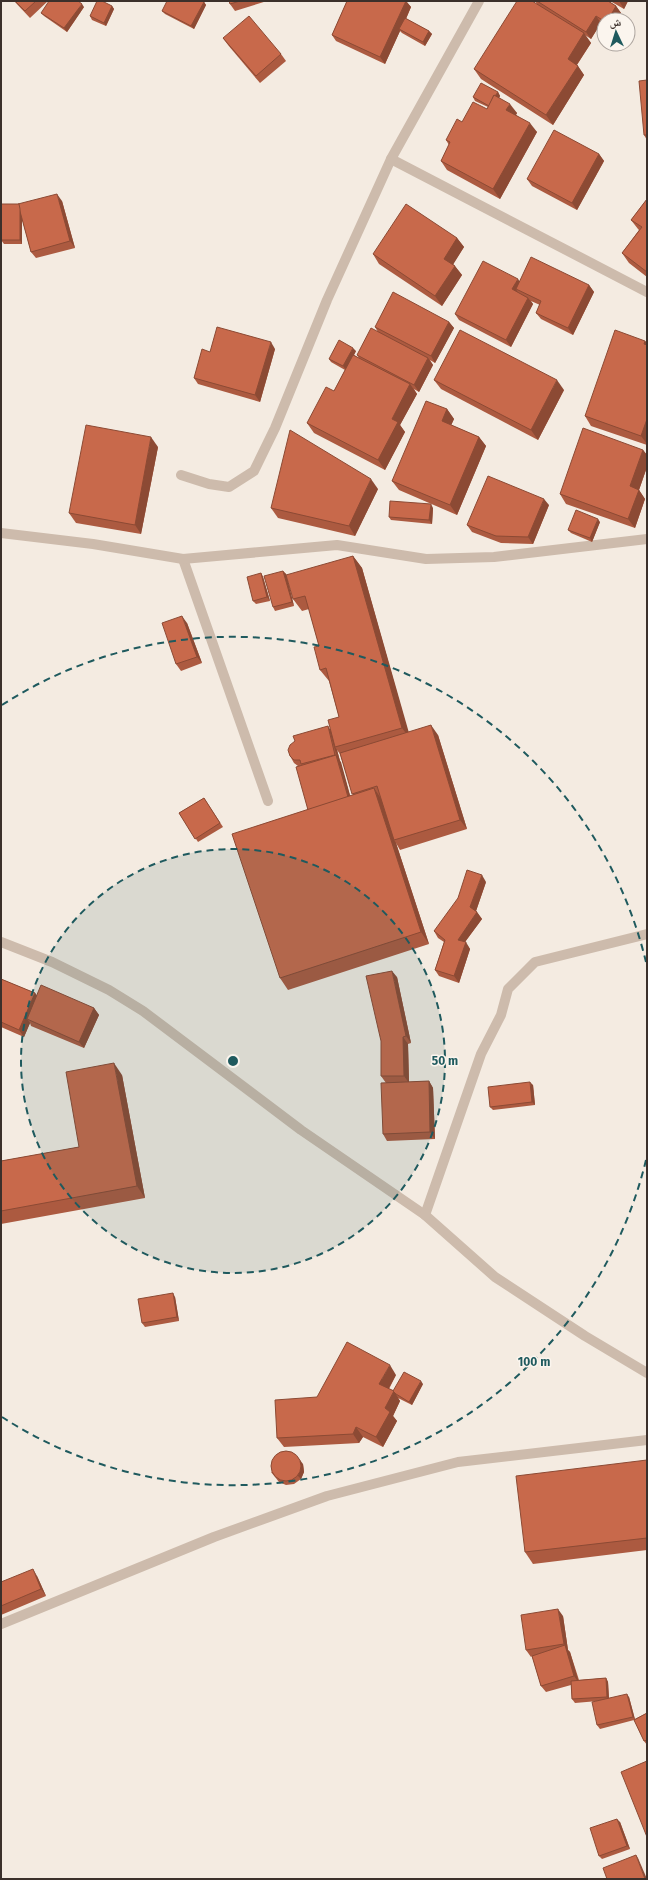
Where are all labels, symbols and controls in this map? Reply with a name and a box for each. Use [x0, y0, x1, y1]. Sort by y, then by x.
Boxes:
north arrow [596, 12, 636, 52]
text: ش [609, 16, 622, 30]
centre of rings [226, 1054, 240, 1068]
text: 50 m [432, 1054, 458, 1068]
text: 100 m [518, 1355, 550, 1369]

